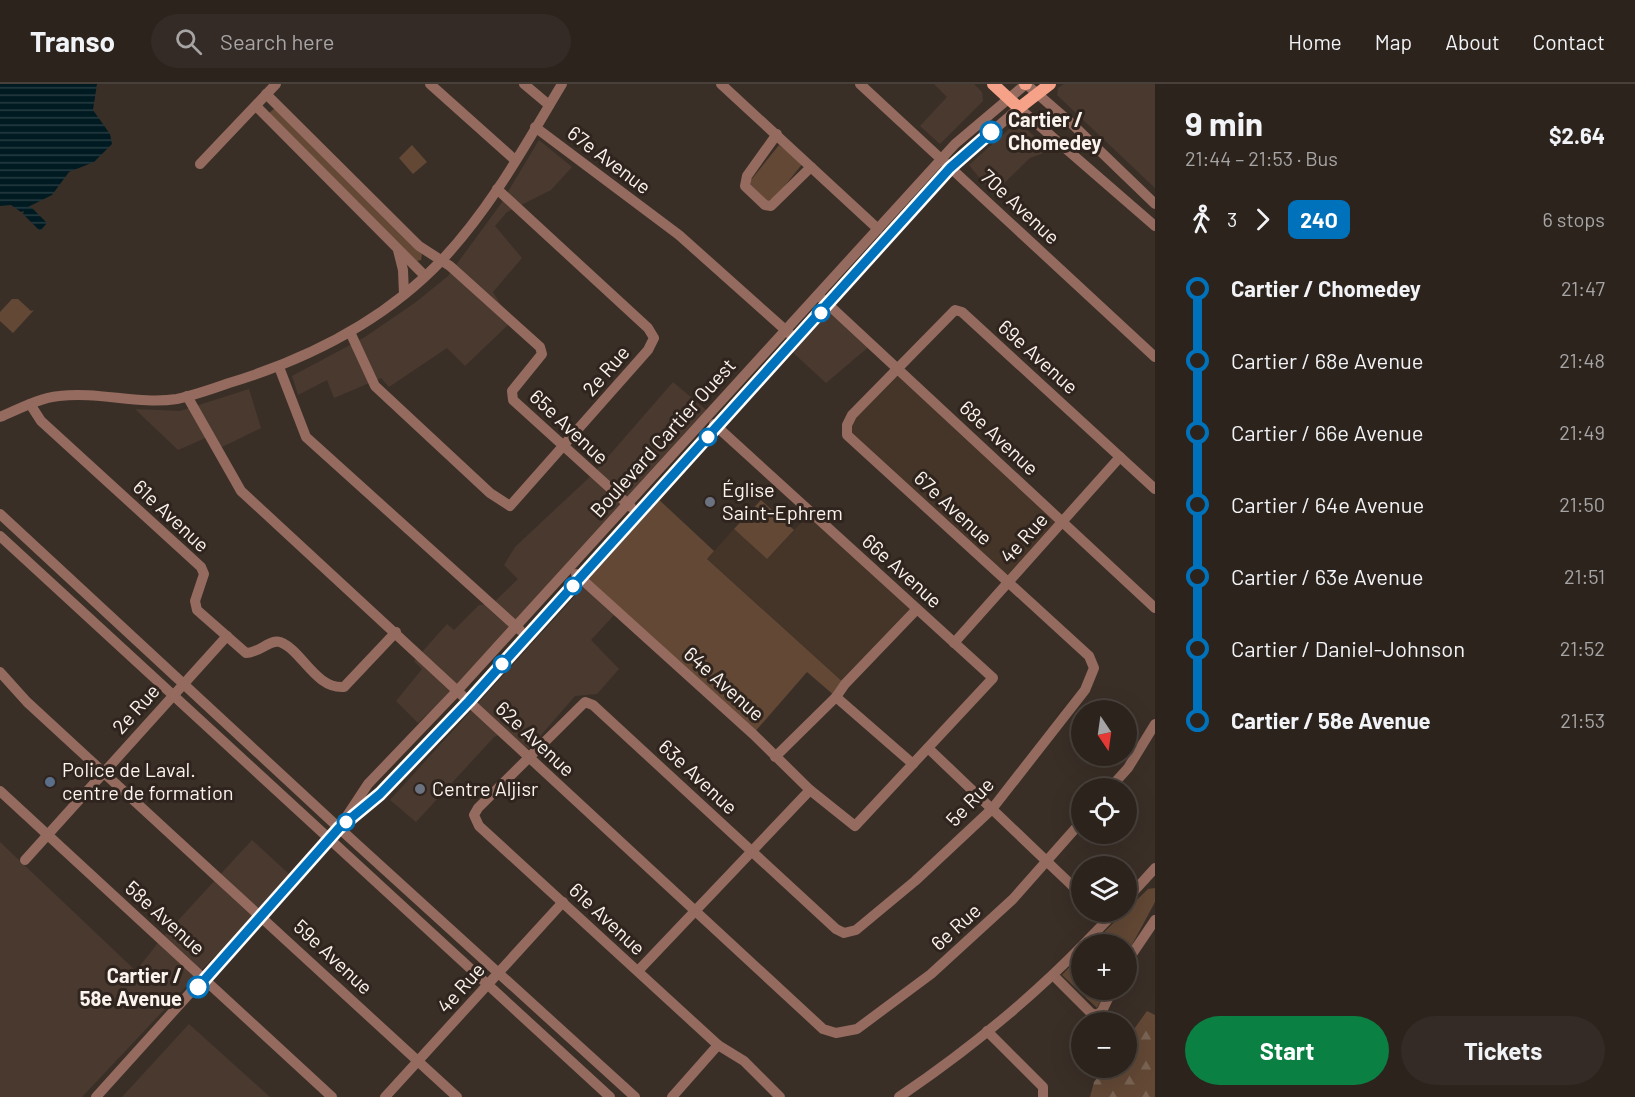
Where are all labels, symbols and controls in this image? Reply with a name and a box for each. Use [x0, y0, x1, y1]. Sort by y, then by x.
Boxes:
search box [151, 14, 571, 68]
text: Transo [30, 24, 115, 58]
icon: search [172, 25, 205, 58]
text: Search here [220, 28, 334, 54]
text: Home [1288, 29, 1342, 54]
text: Map [1375, 29, 1412, 54]
text: About [1445, 29, 1500, 54]
text: Contact [1533, 29, 1605, 54]
text: 9 min [1185, 103, 1263, 143]
place label: Cartier / Chomedey [1008, 107, 1102, 154]
street label: 67e Avenue [563, 120, 656, 198]
marker: Cartier / Chomedey [980, 121, 1002, 143]
text: $2.64 [1549, 122, 1605, 148]
text: 21:44 – 21:53 · Bus [1185, 146, 1338, 170]
street label: 70e Avenue [976, 164, 1065, 249]
icon: walk [1185, 203, 1218, 236]
icon: forward [1246, 203, 1279, 236]
text: 3 [1227, 207, 1237, 231]
text: 24O [1300, 207, 1338, 232]
text: 6 stops [1543, 207, 1605, 231]
text: Cartier / Chomedey [1231, 275, 1421, 301]
text: 21:47 [1561, 276, 1605, 300]
unlabelled marker [812, 304, 830, 322]
street label: 69e Avenue [994, 314, 1083, 398]
street label: 2e Rue [577, 340, 634, 400]
text: Cartier / 68e Avenue [1231, 347, 1424, 373]
text: 21:48 [1559, 348, 1605, 372]
street label: Boulevard Cartier Ouest [585, 353, 740, 522]
street label: 65e Avenue [525, 384, 614, 469]
street label: 68e Avenue [955, 395, 1044, 480]
text: Cartier / 66e Avenue [1231, 419, 1423, 445]
text: 21:49 [1559, 420, 1605, 444]
unlabelled marker [699, 428, 717, 446]
street label: 67e Avenue [910, 465, 998, 549]
street label: 61e Avenue [129, 474, 215, 556]
place label: Église Saint-Ephrem [722, 477, 843, 524]
text: Cartier / 64e Avenue [1231, 491, 1424, 517]
text: 21:50 [1559, 492, 1605, 516]
marker: Église Saint-Ephrem [703, 495, 717, 509]
street label: 4e Rue [994, 507, 1052, 567]
street label: 66e Avenue [858, 528, 947, 612]
text: Cartier / 63e Avenue [1231, 563, 1423, 589]
text: 21:51 [1564, 564, 1605, 588]
unlabelled marker [564, 577, 582, 595]
text: Cartier / Daniel-Johnson [1231, 635, 1465, 661]
text: 21:52 [1560, 636, 1605, 660]
street label: 64e Avenue [680, 641, 770, 725]
unlabelled marker [493, 655, 511, 673]
street label: 2e Rue [107, 678, 164, 738]
street label: 62e Avenue [491, 696, 580, 781]
north arrow [1071, 700, 1137, 766]
map controls [1071, 700, 1137, 1078]
text: Cartier / 58e Avenue [1231, 707, 1431, 733]
text: 21:53 [1560, 708, 1605, 732]
street label: 63e Avenue [654, 734, 743, 819]
place label: Police de Laval. centre de formation [62, 757, 234, 804]
street label: 5e Rue [940, 772, 998, 831]
marker: Police de Laval. centre de formation [43, 775, 57, 789]
place label: Centre Aljisr [432, 776, 538, 800]
button: locate [1071, 778, 1137, 844]
marker: Centre Aljisr [413, 782, 427, 796]
unlabelled marker [337, 813, 355, 831]
button: layers [1071, 856, 1137, 922]
street label: 58e Avenue [121, 875, 210, 959]
street label: 61e Avenue [565, 877, 651, 959]
street label: 6e Rue [926, 898, 985, 955]
street label: 59e Avenue [289, 914, 378, 999]
button: + [1071, 934, 1137, 1000]
street label: 4e Rue [431, 957, 489, 1017]
place label: Cartier / 58e Avenue [80, 963, 182, 1010]
marker: Cartier / 58e Avenue [187, 976, 209, 998]
button: − [1071, 1012, 1137, 1078]
button: Start [1185, 1016, 1389, 1085]
button: Tickets [1401, 1016, 1605, 1085]

